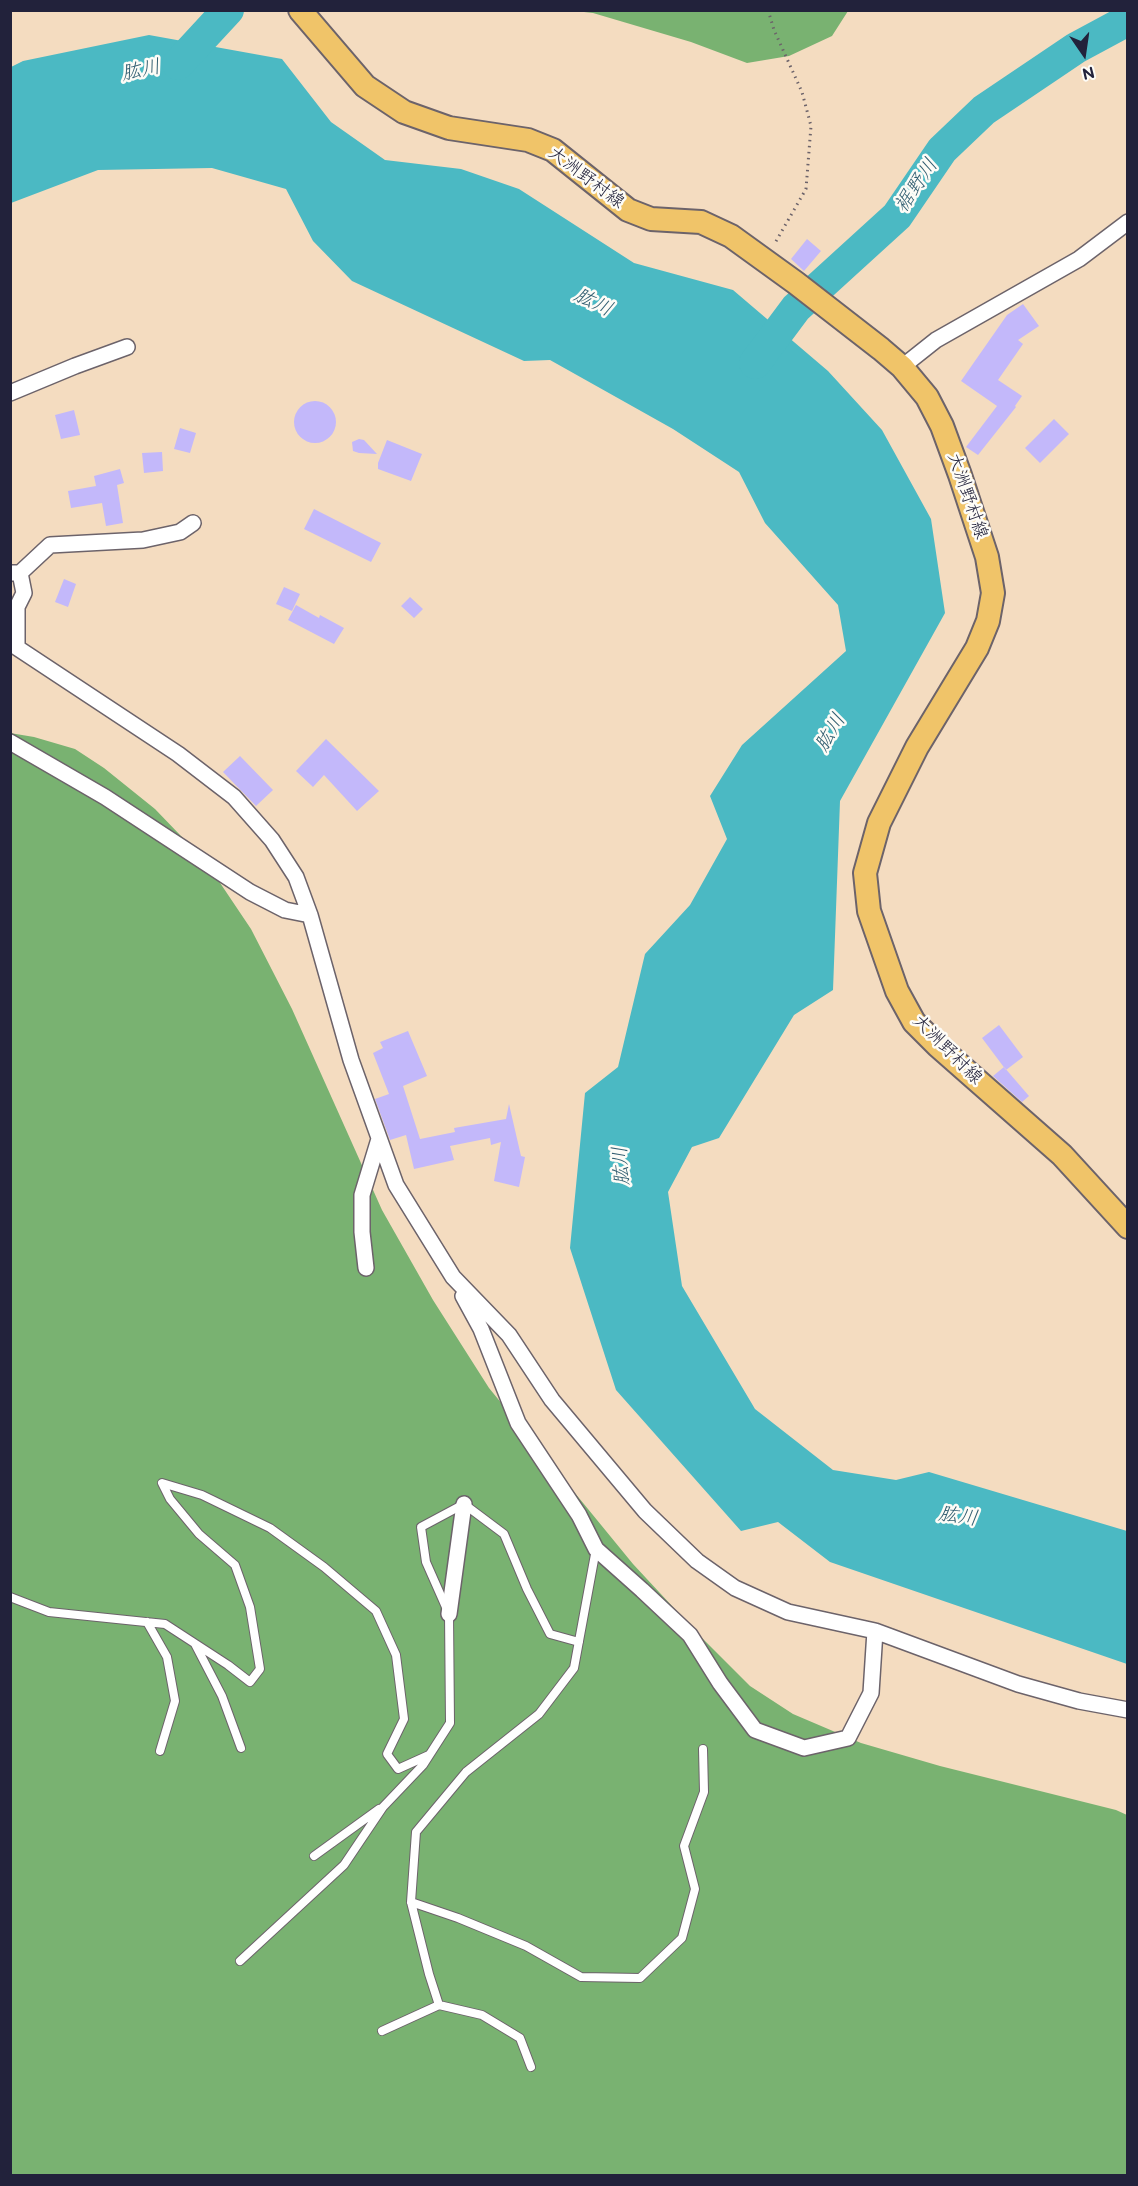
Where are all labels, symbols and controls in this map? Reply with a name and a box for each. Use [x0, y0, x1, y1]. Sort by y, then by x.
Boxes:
north arrow [1054, 24, 1114, 84]
water label: 肱川 [119, 55, 163, 87]
text: N [1080, 61, 1096, 83]
street label: 大洲野村線 [544, 142, 628, 214]
water label: 裾野川 [890, 154, 944, 218]
water label: 肱川 [570, 283, 616, 323]
street label: 大洲野村線 [942, 450, 992, 542]
water label: 肱川 [810, 710, 852, 756]
street label: 大洲野村線 [908, 1011, 986, 1089]
water label: 肱川 [609, 1145, 635, 1187]
water label: 肱川 [937, 1502, 979, 1532]

